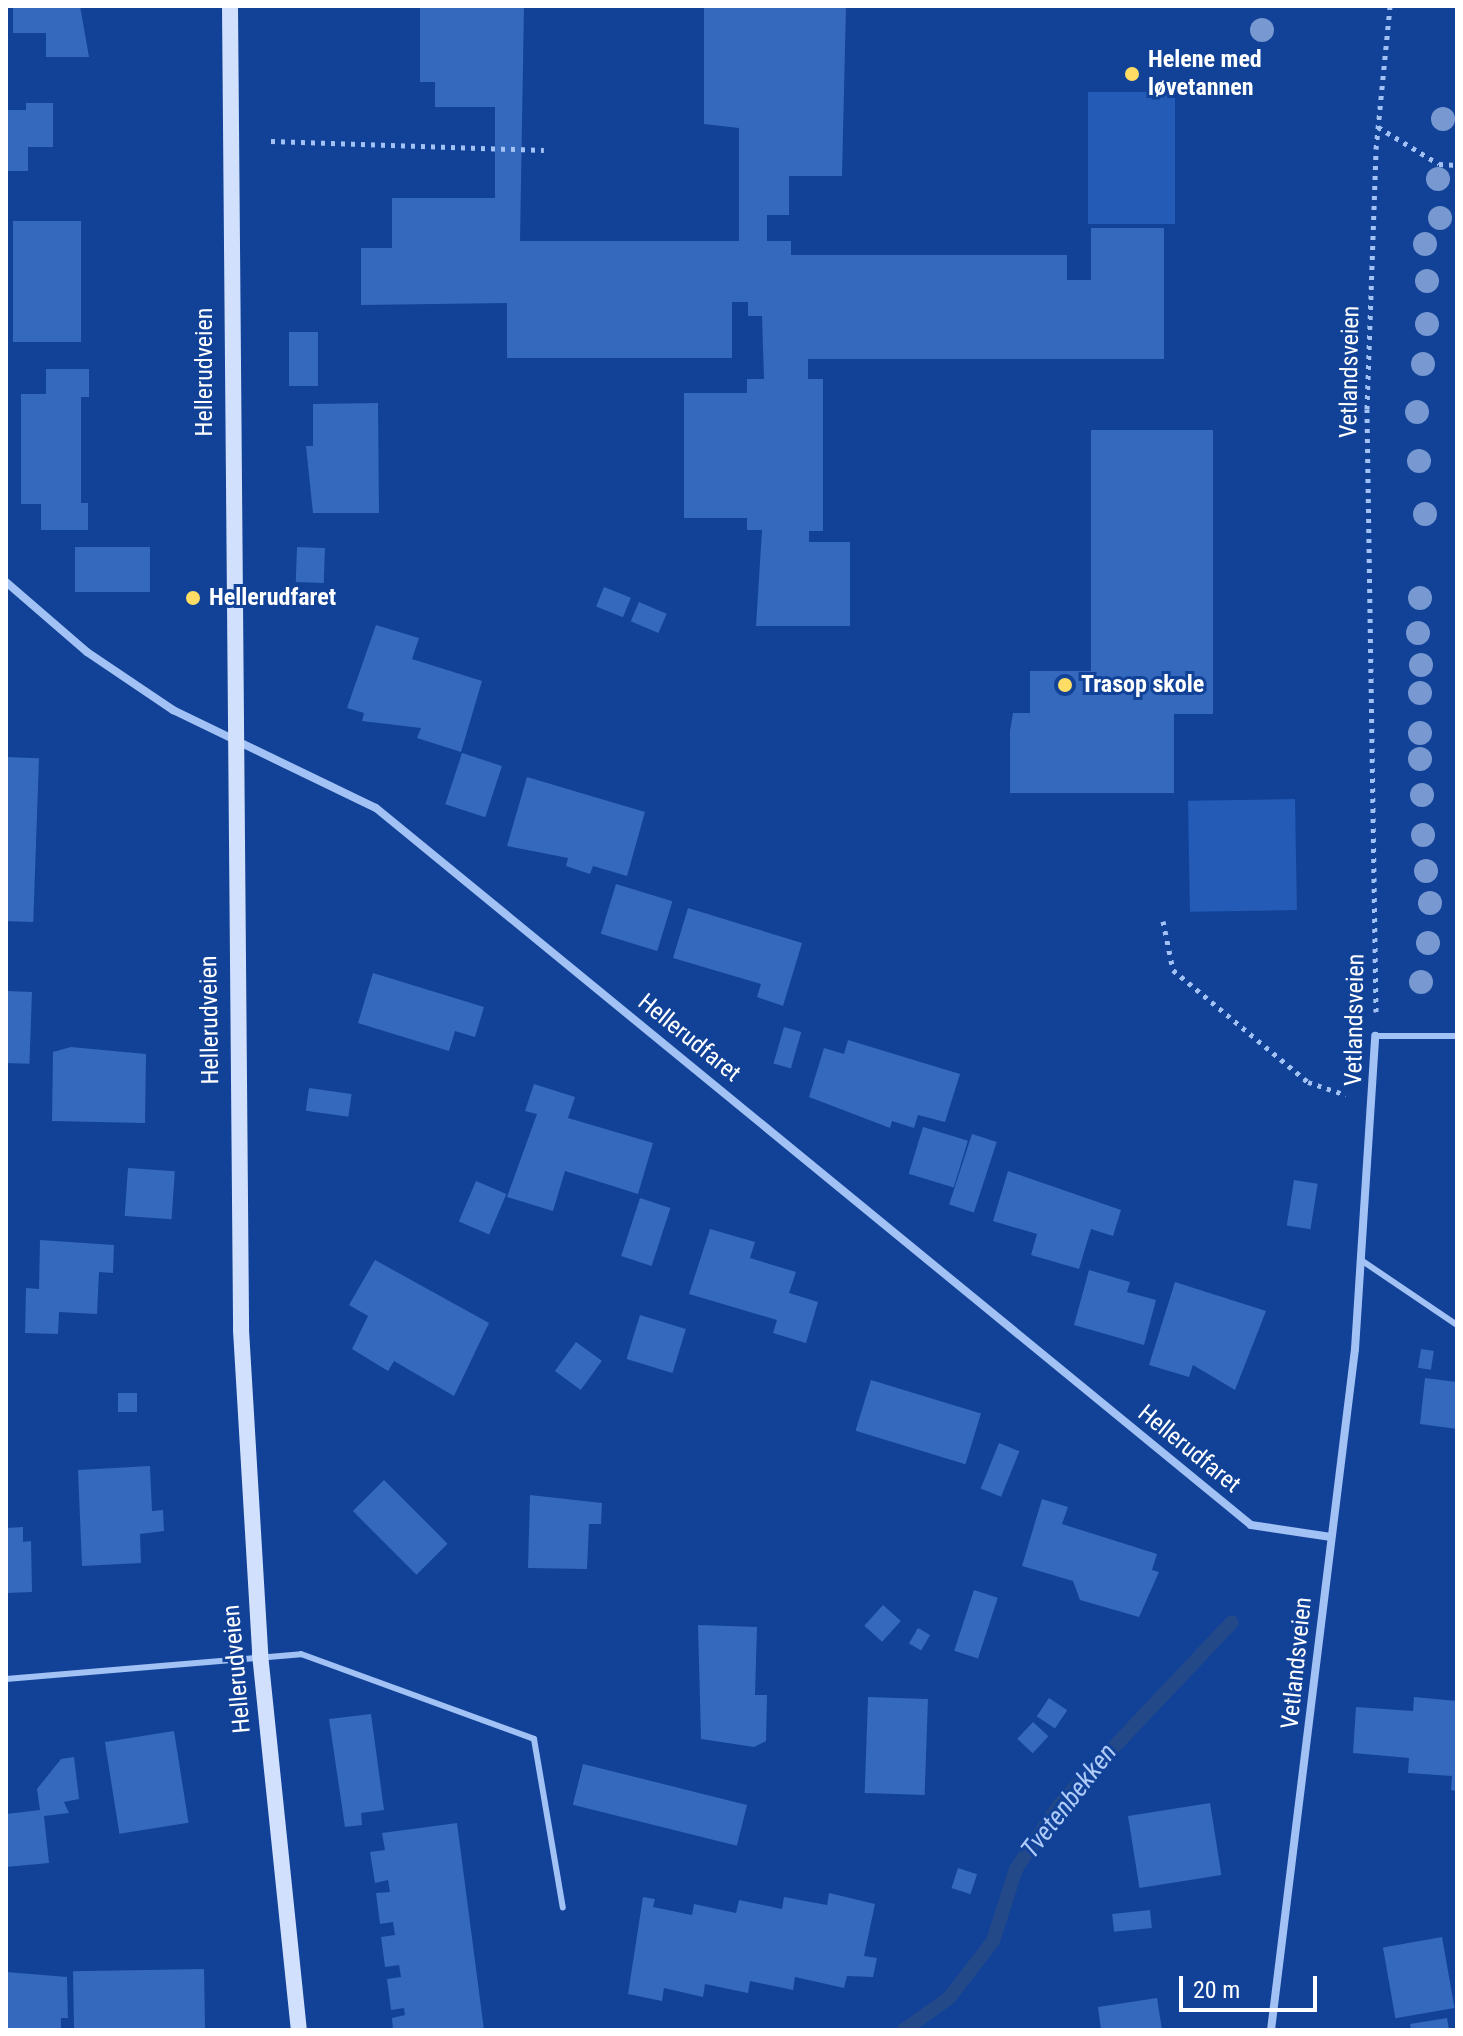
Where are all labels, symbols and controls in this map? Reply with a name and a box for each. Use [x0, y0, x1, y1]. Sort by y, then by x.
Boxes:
place label: Helene med løvetannen [1148, 46, 1262, 102]
marker: Helene med løvetannen [1123, 65, 1141, 83]
street label: Vetlandsveien [1334, 306, 1366, 438]
street label: Hellerudveien [191, 308, 219, 436]
place label: Hellerudfaret [209, 584, 336, 612]
marker: Hellerudfaret [184, 589, 202, 607]
place label: Trasop skole [1081, 671, 1204, 699]
marker: Trasop skole [1056, 676, 1074, 694]
street label: Vetlandsveien [1339, 954, 1371, 1086]
street label: Hellerudveien [194, 955, 226, 1085]
street label: Hellerudfaret [632, 988, 746, 1088]
street label: Hellerudfaret [1132, 1399, 1246, 1499]
street label: Vetlandsveien [1276, 1596, 1318, 1730]
street label: Hellerudveien [217, 1604, 257, 1734]
water label: Tvetenbekken [1015, 1737, 1123, 1865]
scale bar [1183, 1960, 1321, 2010]
text: 20 m [1193, 1976, 1240, 2004]

